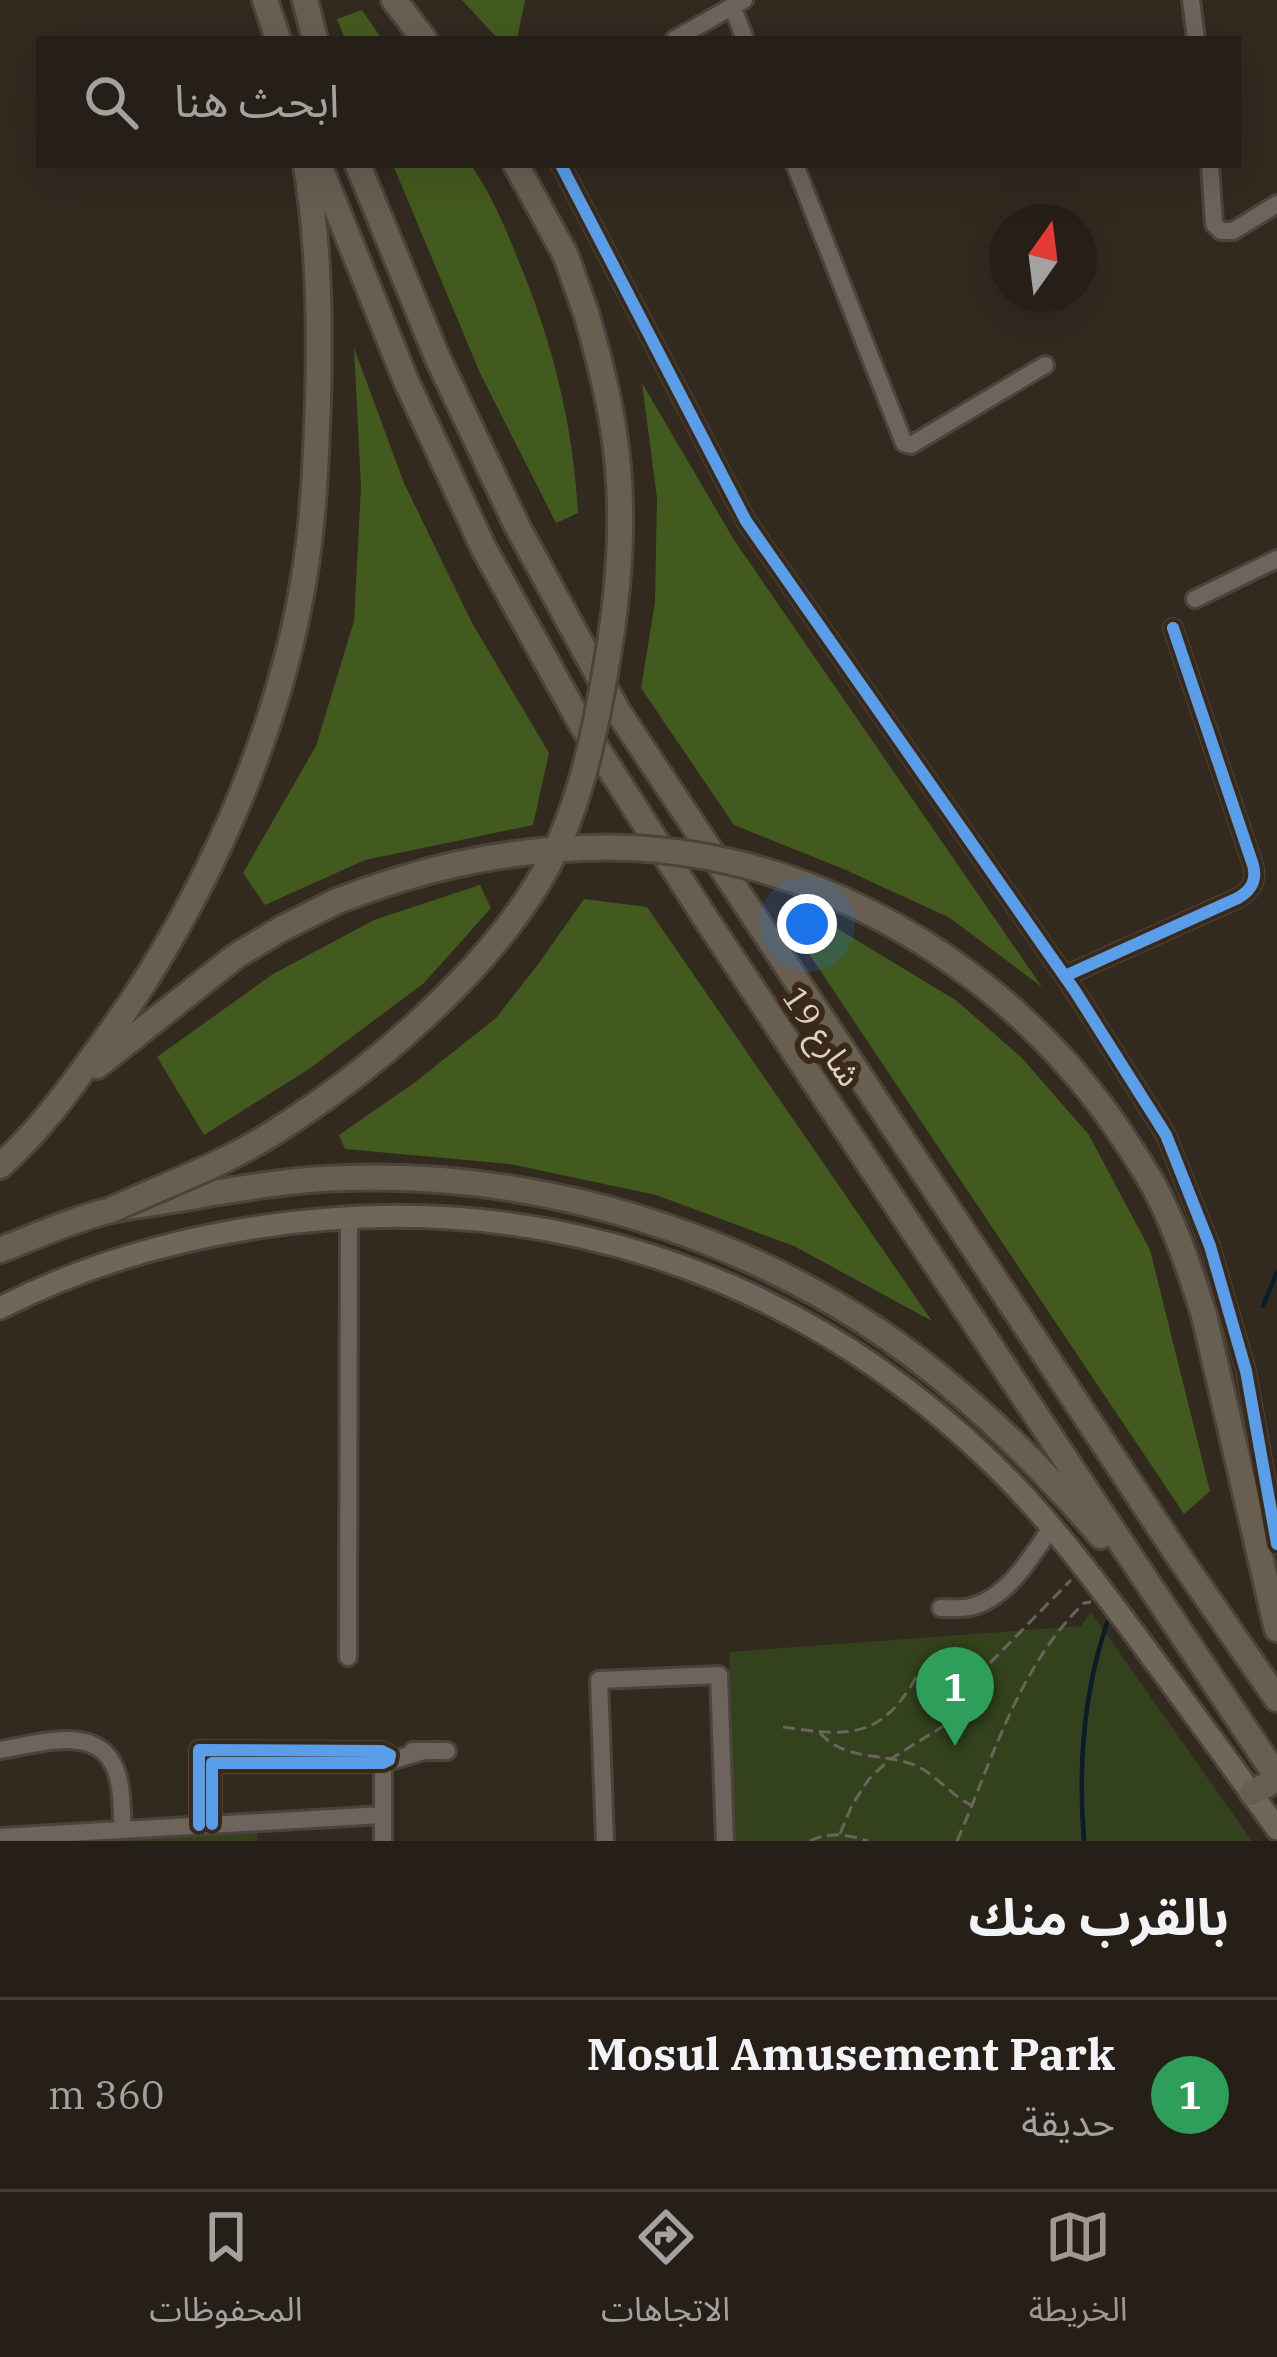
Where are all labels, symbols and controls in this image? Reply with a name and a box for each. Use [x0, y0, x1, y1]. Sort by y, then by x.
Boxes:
search box [36, 36, 1241, 168]
icon: search [78, 69, 144, 135]
text: ابحث هنا [174, 71, 339, 129]
north arrow [989, 204, 1097, 312]
your location [777, 894, 837, 954]
street label: شارع 19 [771, 978, 872, 1097]
pin: 1 [916, 1647, 994, 1746]
text: بالقرب منك [969, 1883, 1229, 1949]
text: Mosul Amusement Park [587, 2024, 1115, 2082]
text: 360 m [48, 2069, 164, 2120]
text: 1 [1178, 2069, 1202, 2120]
text: حديقة [1021, 2096, 1115, 2147]
tab: المحفوظات [149, 2204, 303, 2345]
tab: الاتجاهات [601, 2204, 730, 2345]
tab: الخريطة [1029, 2204, 1128, 2345]

